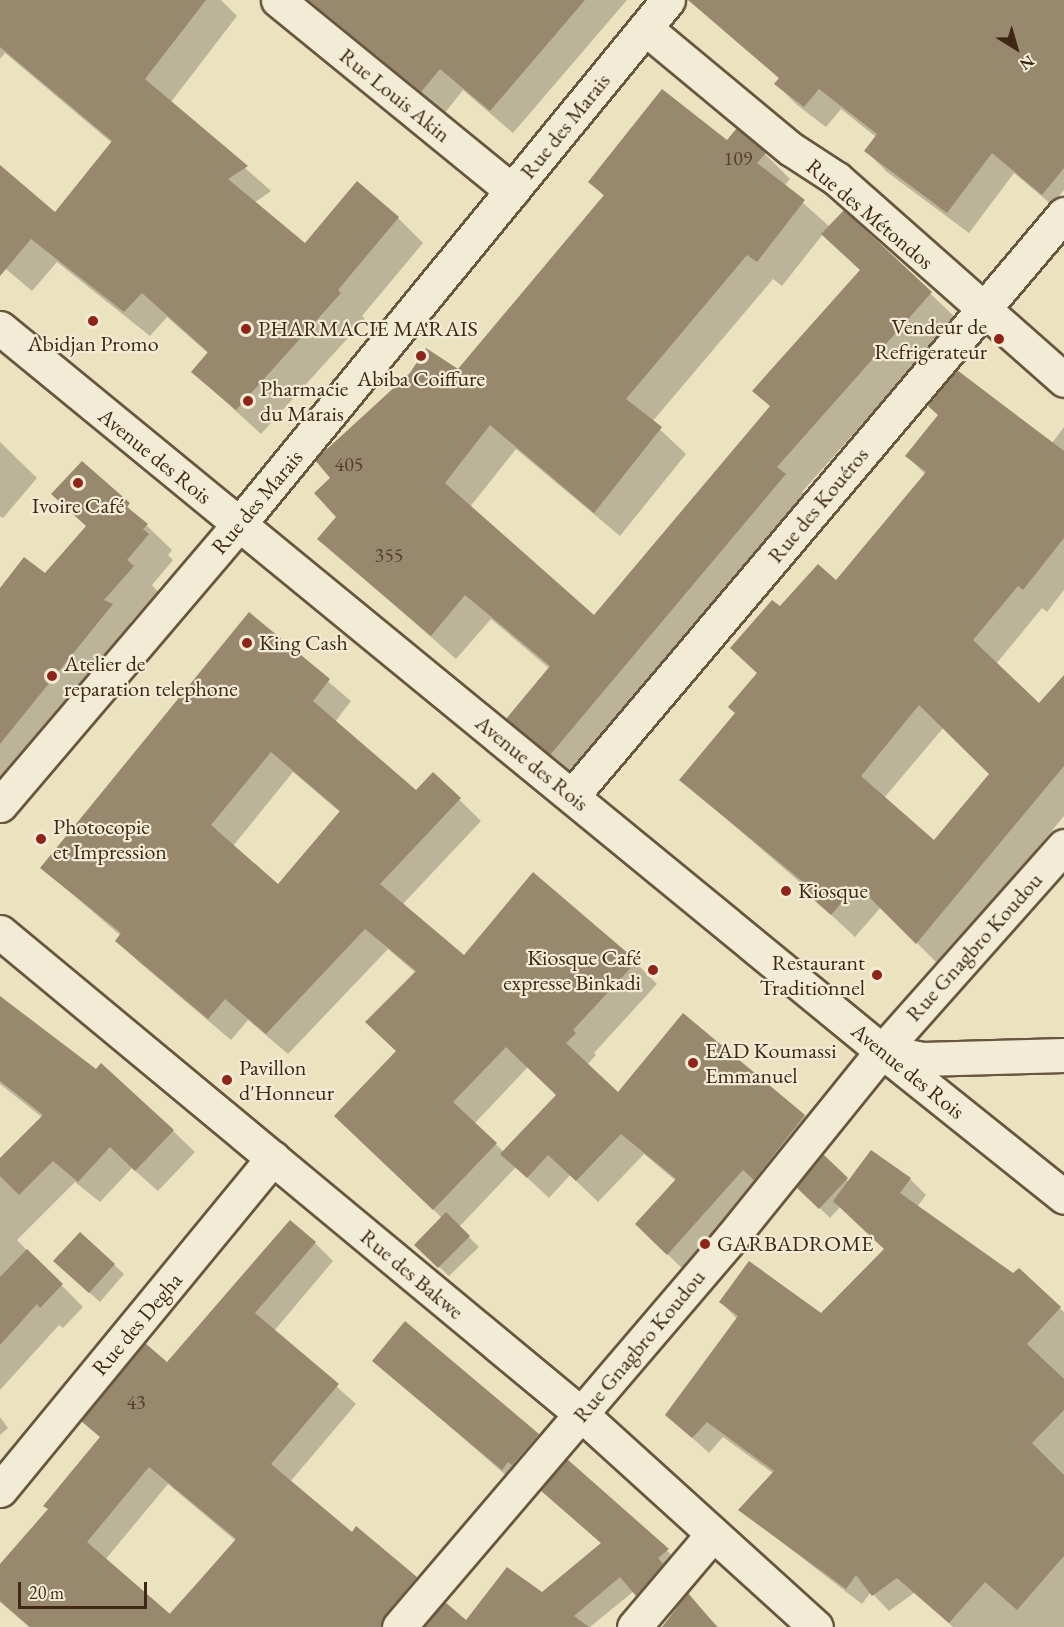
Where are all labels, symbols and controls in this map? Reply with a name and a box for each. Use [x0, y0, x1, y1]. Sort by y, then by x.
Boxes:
north arrow [986, 18, 1046, 78]
street label: Rue Louis Akin [334, 42, 456, 148]
text: N [1016, 50, 1039, 75]
street label: Rue des Marais [514, 68, 616, 184]
house number: 109 [724, 146, 752, 170]
street label: Rue des Métondos [801, 153, 939, 275]
place label: Vendeur de Refrigerateur [874, 313, 987, 364]
marker: Abidjan Promo [86, 314, 100, 328]
place label: PHARMACIE MARAIS [258, 316, 478, 342]
marker: PHARMACIE MARAIS [239, 322, 253, 336]
place label: Abidjan Promo [27, 331, 159, 357]
marker: Vendeur de Refrigerateur [992, 332, 1006, 346]
marker: Abiba Coiffure [414, 349, 428, 363]
place label: Abiba Coiffure [357, 366, 485, 392]
place label: Pharmacie du Marais [260, 375, 348, 427]
marker: Pharmacie du Marais [241, 394, 255, 408]
street label: Avenue des Rois [93, 402, 217, 510]
street label: Rue des Kouéros [762, 442, 874, 568]
street label: Rue des Marais [206, 444, 308, 560]
house number: 405 [335, 452, 363, 476]
marker: Ivoire Café [71, 476, 85, 490]
place label: Ivoire Café [32, 493, 124, 519]
house number: 355 [375, 543, 403, 567]
place label: King Cash [259, 630, 348, 656]
marker: King Cash [240, 636, 254, 650]
place label: Atelier de reparation telephone [64, 650, 238, 702]
marker: Atelier de reparation telephone [45, 669, 59, 683]
street label: Avenue des Rois [470, 709, 594, 817]
place label: Photocopie et Impression [53, 813, 167, 864]
marker: Photocopie et Impression [34, 832, 48, 846]
street label: Rue Gnagbro Koudou [900, 867, 1048, 1027]
place label: Kiosque [798, 878, 868, 904]
marker: Kiosque [779, 884, 793, 898]
place label: Kiosque Café expresse Binkadi [503, 944, 641, 996]
place label: Restaurant Traditionnel [760, 949, 865, 1000]
marker: Kiosque Café expresse Binkadi [646, 963, 660, 977]
marker: Restaurant Traditionnel [870, 968, 884, 982]
street label: Avenue des Rois [846, 1017, 970, 1125]
place label: EAD Koumassi Emmanuel [705, 1037, 837, 1088]
place label: Pavillon d'Honneur [239, 1054, 334, 1106]
marker: EAD Koumassi Emmanuel [686, 1056, 700, 1070]
marker: Pavillon d'Honneur [220, 1073, 234, 1087]
street label: Rue des Bakwe [355, 1223, 469, 1325]
place label: GARBADROME [717, 1231, 873, 1257]
marker: GARBADROME [698, 1237, 712, 1251]
street label: Rue Gnagbro Koudou [567, 1264, 711, 1428]
street label: Rue des Degha [86, 1267, 188, 1381]
house number: 43 [126, 1390, 146, 1414]
scale bar [21, 1570, 150, 1608]
text: 20 m [29, 1581, 64, 1604]

